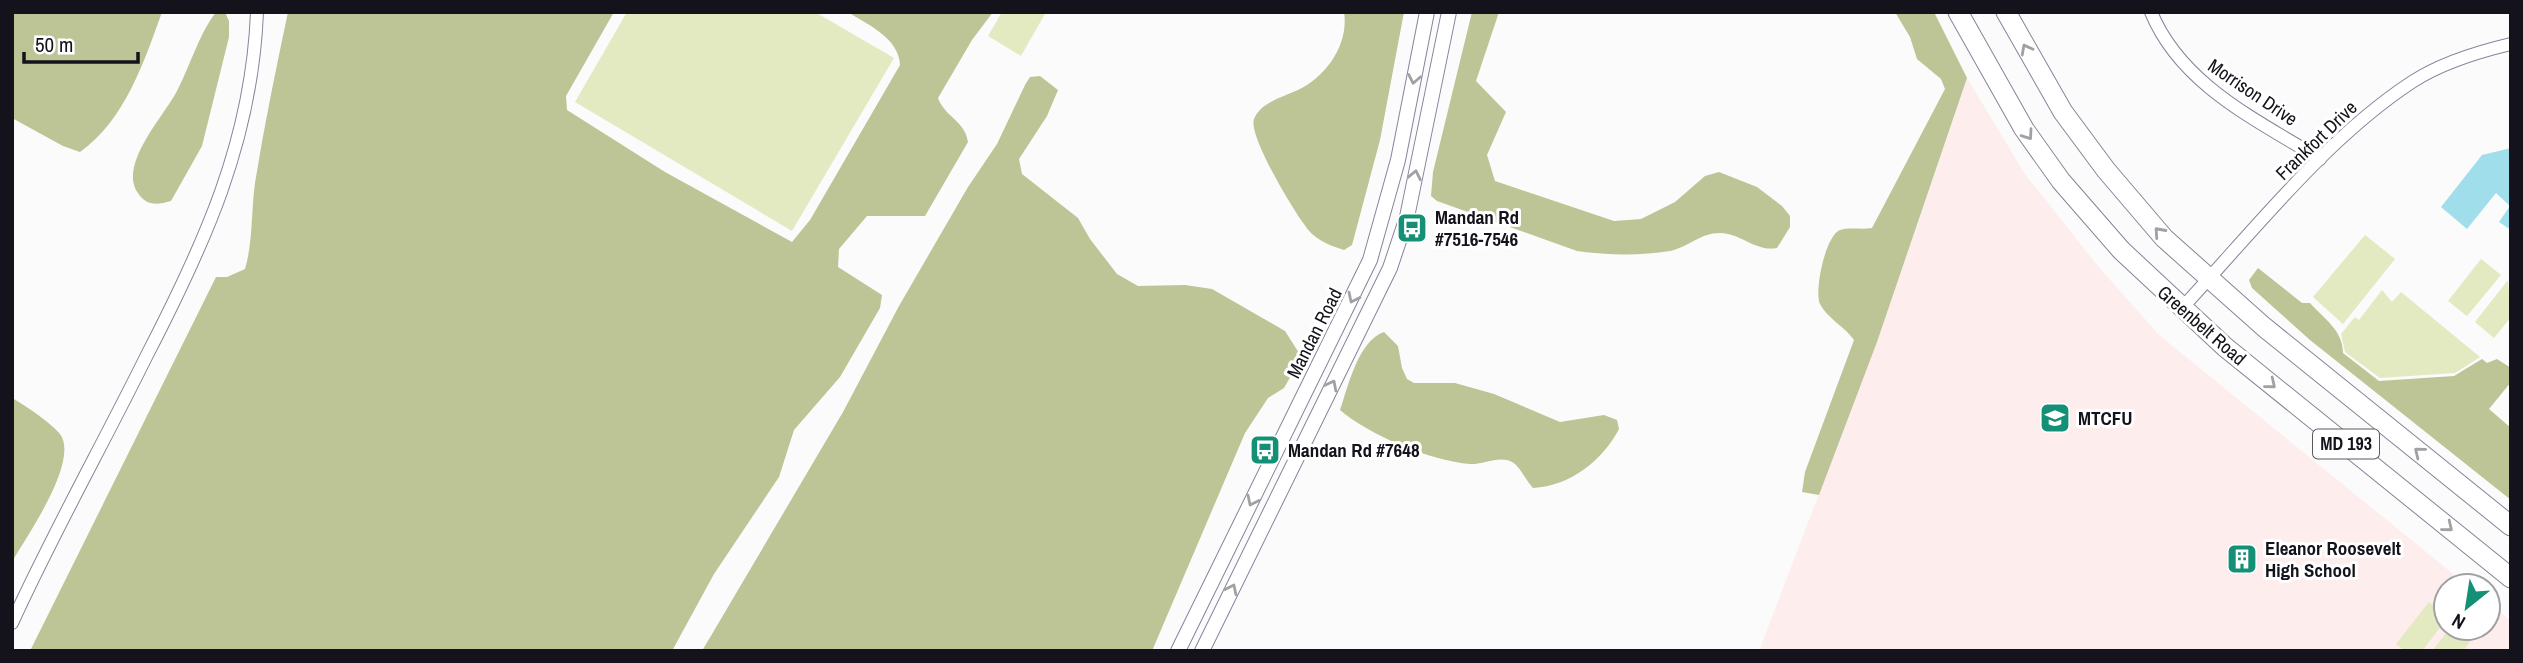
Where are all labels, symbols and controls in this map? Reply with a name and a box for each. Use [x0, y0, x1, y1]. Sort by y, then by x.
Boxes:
scale bar [24, 21, 138, 65]
text: 50 m [35, 30, 73, 59]
one-way arrow [2020, 44, 2034, 56]
street label: Morrison Drive [2203, 52, 2303, 132]
one-way arrow [1407, 73, 1422, 85]
street label: Frankfort Drive [2270, 95, 2362, 185]
one-way arrow [2020, 127, 2032, 140]
one-way arrow [1407, 169, 1422, 181]
place label: Mandan Rd #7516-7546 [1435, 204, 1519, 252]
bus stop icon: Mandan Rd #7516-7546 [1395, 211, 1429, 245]
one-way arrow [2155, 227, 2168, 240]
street label: Greenbelt Road [2152, 279, 2252, 371]
street label: Mandan Road [1280, 283, 1348, 383]
one-way arrow [1348, 291, 1362, 303]
one-way arrow [2263, 376, 2276, 388]
one-way arrow [1324, 380, 1338, 392]
school or university icon: MTCFU [2038, 401, 2072, 435]
place label: MTCFU [2078, 405, 2133, 431]
road number: MD 193 [2313, 430, 2379, 458]
bus stop icon: Mandan Rd #7648 [1248, 433, 1282, 467]
place label: Mandan Rd #7648 [1288, 437, 1420, 463]
one-way arrow [2415, 448, 2428, 460]
one-way arrow [1246, 494, 1260, 506]
one-way arrow [2440, 519, 2453, 531]
place label: Eleanor Roosevelt High School [2265, 535, 2401, 583]
building icon: Eleanor Roosevelt High School [2225, 542, 2259, 576]
north arrow [2432, 572, 2502, 642]
one-way arrow [1223, 584, 1237, 596]
text: N [2447, 608, 2470, 636]

